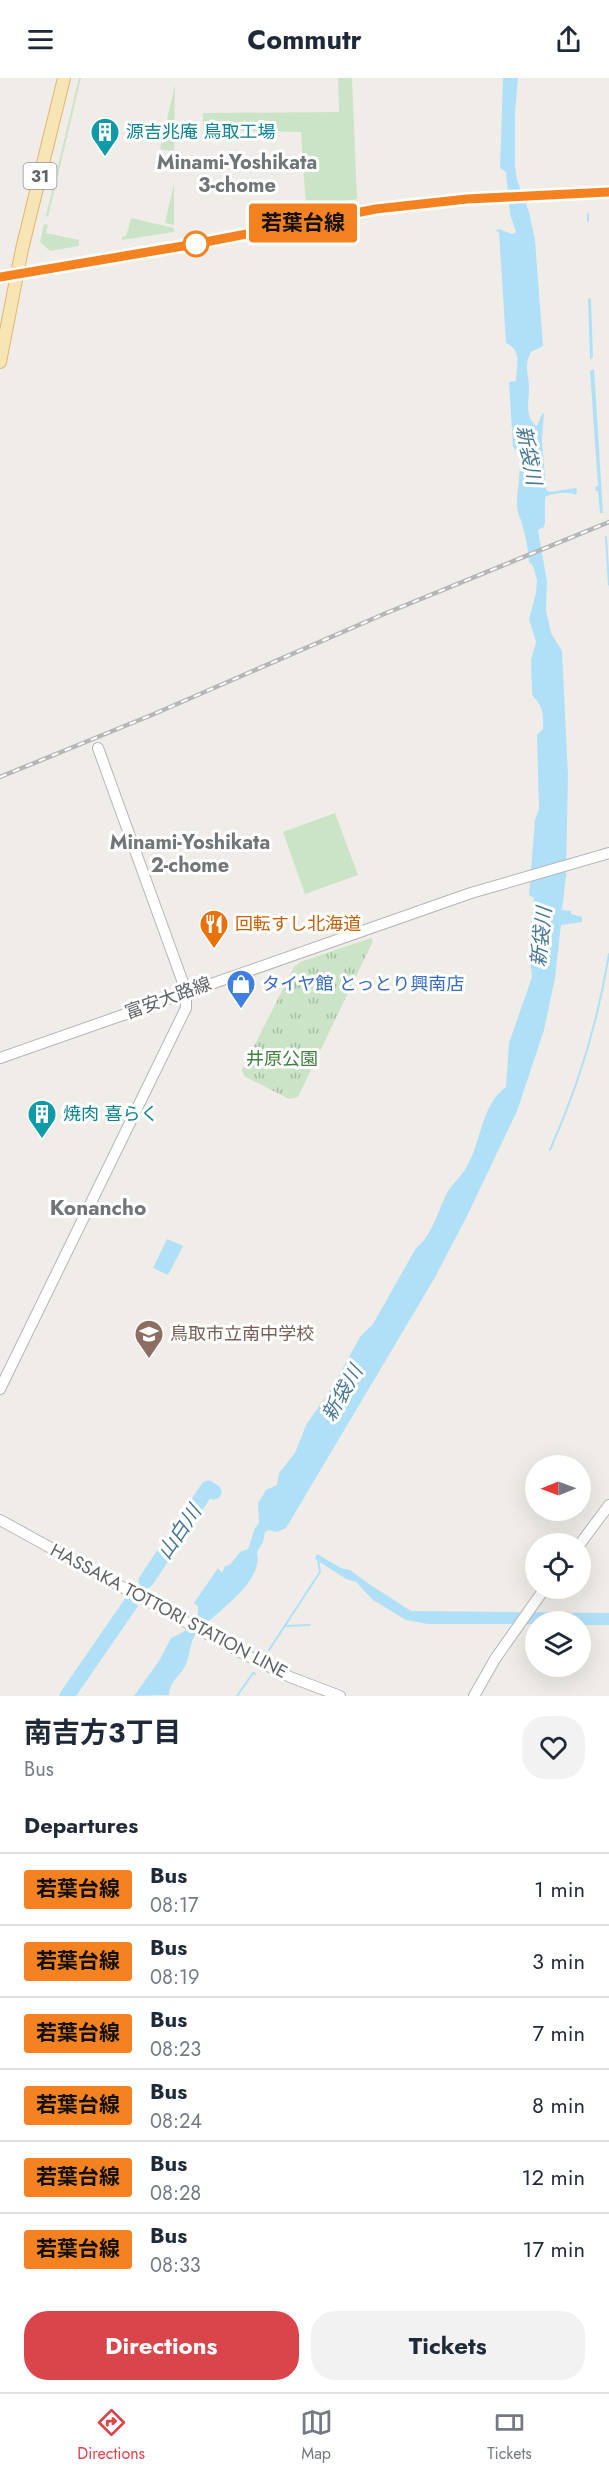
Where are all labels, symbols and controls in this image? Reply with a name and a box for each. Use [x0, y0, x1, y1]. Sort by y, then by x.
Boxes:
text: Commutr [247, 20, 362, 59]
icon: menu [24, 23, 57, 56]
icon: share [552, 23, 585, 56]
building icon: 源吉兆庵 鳥取工場 [89, 116, 121, 158]
place label: 源吉兆庵 鳥取工場 [126, 119, 275, 145]
district label: Minami-Yoshikata 3-chome [157, 148, 317, 200]
road number: 31 [24, 163, 57, 189]
line badge: 若葉台線 [261, 204, 345, 242]
text: 若葉台線 [261, 208, 345, 238]
unlabelled marker [183, 231, 209, 257]
water label: 新袋川 [509, 423, 549, 489]
district label: Minami-Yoshikata 2-chome [110, 828, 270, 880]
water label: 新袋川 [524, 904, 559, 968]
restaurant icon: 回転すし北海道 [198, 908, 230, 950]
place label: 回転すし北海道 [235, 911, 361, 937]
shop icon: タイヤ館 とっとり興南店 [225, 968, 257, 1010]
street label: 富安大路線 [121, 970, 215, 1026]
place label: タイヤ館 とっとり興南店 [262, 971, 464, 997]
park label: 井原公園 [246, 1046, 318, 1072]
building icon: 焼肉 喜らく [26, 1098, 58, 1140]
place label: 焼肉 喜らく [63, 1101, 158, 1127]
district label: Konancho [50, 1193, 146, 1223]
school or university icon: 鳥取市立南中学校 [133, 1318, 165, 1360]
place label: 鳥取市立南中学校 [170, 1321, 314, 1347]
water label: 新袋川 [315, 1358, 371, 1426]
north arrow [525, 1455, 591, 1521]
map controls [525, 1455, 591, 1677]
water label: 山白川 [151, 1498, 209, 1565]
button: locate [525, 1533, 591, 1599]
street label: HASSAKA TOTTORI STATION LINE [46, 1537, 292, 1685]
button: layers [525, 1611, 591, 1677]
text: 南吉方3丁目 [24, 1712, 181, 1753]
button: heart [522, 1716, 585, 1779]
text: Bus [24, 1755, 54, 1784]
text: Departures [24, 1809, 138, 1841]
text: Bus [150, 1859, 187, 1891]
text: 1 min [534, 1873, 585, 1905]
text: 若葉台線 [36, 1874, 120, 1904]
text: 08:17 [150, 1891, 198, 1920]
text: Bus [150, 1931, 187, 1963]
text: 3 min [532, 1945, 585, 1977]
text: 若葉台線 [36, 1946, 120, 1976]
text: 08:19 [150, 1963, 199, 1992]
text: Bus [150, 2003, 187, 2035]
text: 7 min [532, 2017, 585, 2049]
text: 若葉台線 [36, 2018, 120, 2048]
text: 08:23 [150, 2035, 201, 2064]
text: Bus [150, 2075, 187, 2107]
text: 8 min [532, 2089, 585, 2121]
text: 若葉台線 [36, 2090, 120, 2120]
text: 08:24 [150, 2107, 202, 2136]
text: Bus [150, 2147, 187, 2179]
text: 12 min [522, 2161, 585, 2193]
text: 若葉台線 [36, 2162, 120, 2192]
text: 08:28 [150, 2179, 201, 2208]
text: Bus [150, 2219, 187, 2251]
text: 17 min [523, 2233, 585, 2265]
text: 若葉台線 [36, 2234, 120, 2264]
text: 08:33 [150, 2251, 201, 2280]
button: Directions [24, 2311, 299, 2380]
button: Tickets [311, 2311, 585, 2380]
tab: Directions [77, 2406, 145, 2465]
tab: Map [300, 2406, 333, 2465]
tab: Tickets [487, 2406, 532, 2465]

